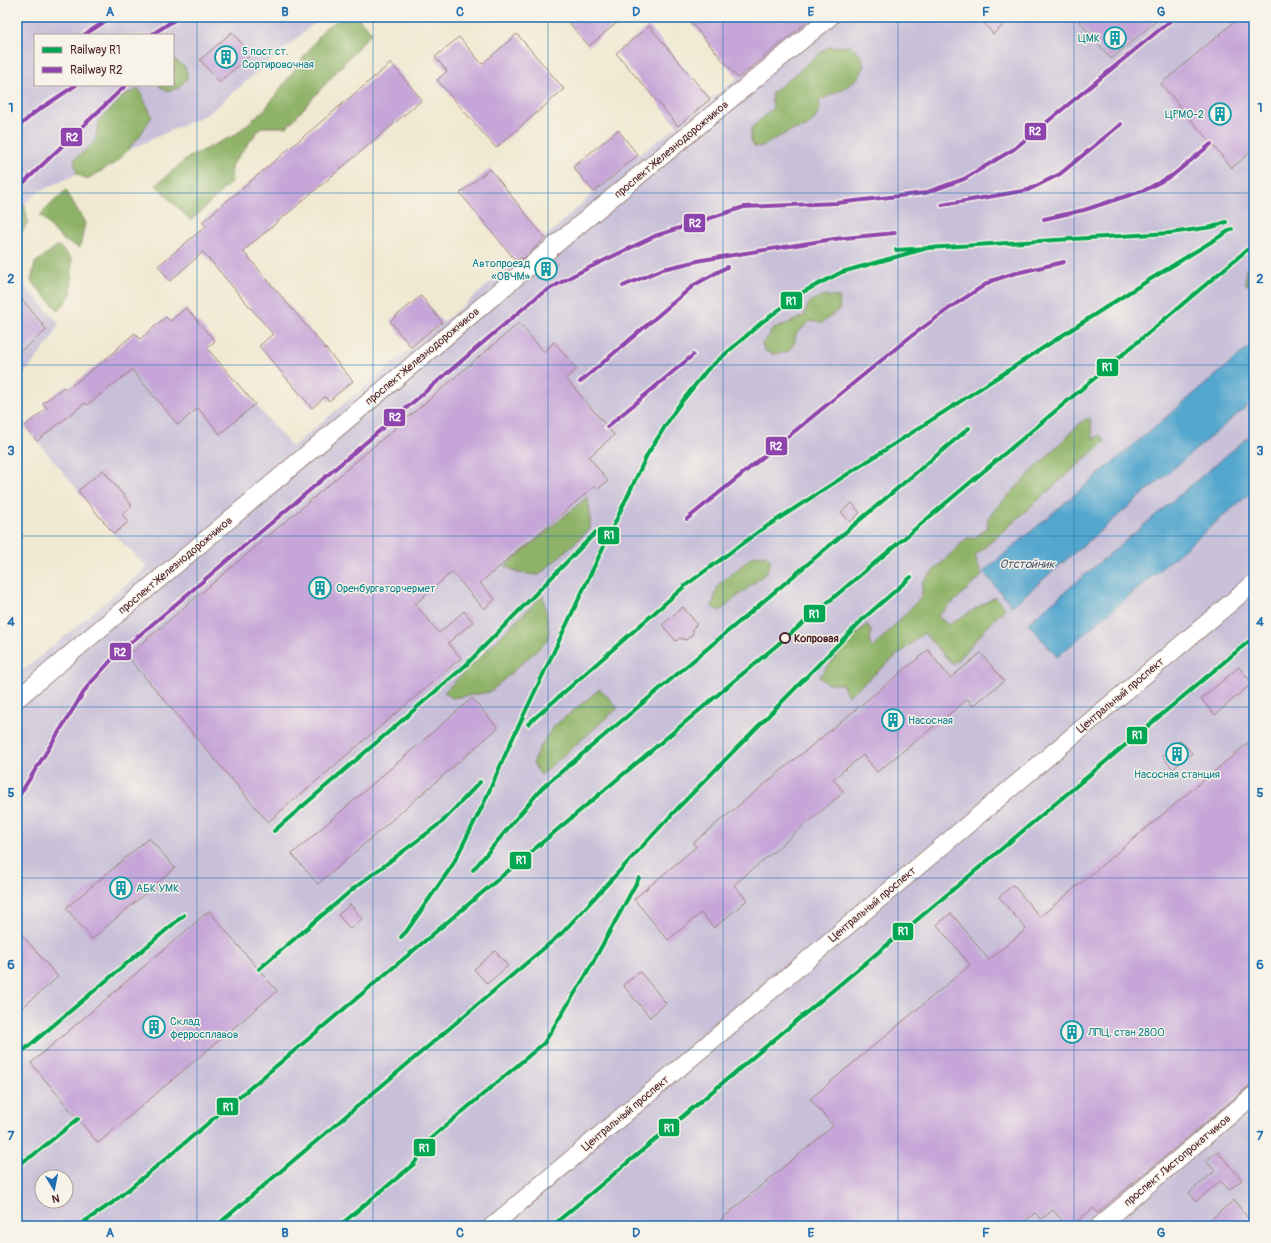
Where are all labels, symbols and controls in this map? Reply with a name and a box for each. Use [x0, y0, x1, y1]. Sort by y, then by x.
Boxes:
text: A [106, 4, 115, 20]
text: B [281, 4, 289, 20]
text: C [456, 4, 464, 20]
text: D [632, 4, 640, 20]
text: E [808, 4, 815, 20]
text: F [982, 4, 990, 20]
text: G [1157, 4, 1166, 20]
building icon: ЦМК [1102, 25, 1128, 51]
place label: ЦМК [1078, 32, 1100, 45]
legend [34, 34, 174, 86]
text: Railway R1 [70, 43, 121, 58]
building icon: 5 пост ст. Сортировочная [213, 44, 239, 70]
place label: 5 пост ст. Сортировочная [242, 45, 314, 71]
text: Railway R2 [70, 63, 123, 78]
street label: проспект Железнодорожников [612, 98, 731, 201]
text: 1 [8, 100, 14, 116]
text: 1 [1257, 100, 1263, 116]
building icon: ЦРМО-2 [1207, 101, 1233, 127]
place label: ЦРМО-2 [1165, 108, 1204, 121]
line badge: R2 [1024, 122, 1047, 141]
text: R2 [1029, 125, 1041, 138]
line badge: R2 [60, 127, 83, 147]
text: R2 [66, 131, 78, 144]
line badge: R2 [683, 213, 706, 233]
text: R2 [689, 217, 701, 230]
building icon: Автопроезд «ОВЧМ» [533, 256, 559, 282]
place label: Автопроезд «ОВЧМ» [472, 257, 530, 283]
text: 2 [7, 271, 15, 287]
text: 2 [1256, 271, 1264, 287]
line badge: R1 [780, 291, 803, 310]
text: R1 [786, 295, 796, 308]
street label: проспект Железнодорожников [363, 305, 482, 408]
line badge: R1 [1096, 358, 1119, 377]
text: R1 [1102, 361, 1112, 374]
line badge: R2 [383, 408, 406, 427]
text: R2 [389, 411, 401, 424]
line badge: R2 [765, 436, 788, 456]
text: R2 [770, 440, 782, 453]
text: 3 [7, 443, 15, 459]
text: 3 [1256, 443, 1264, 459]
street label: проспект Железнодорожников [116, 514, 235, 617]
line badge: R1 [597, 526, 620, 545]
text: R1 [604, 529, 614, 542]
water label: Отстойник [999, 557, 1056, 572]
building icon: Оренбургвторчермет [307, 575, 333, 601]
place label: Оренбургвторчермет [336, 582, 436, 595]
line badge: R1 [803, 604, 826, 623]
text: R1 [809, 608, 819, 621]
text: 4 [7, 614, 15, 630]
text: 4 [1256, 614, 1264, 630]
marker: Копровая [779, 632, 791, 644]
place label: Копровая [794, 632, 839, 645]
line badge: R2 [109, 642, 132, 661]
text: R2 [114, 646, 126, 659]
street label: Центральный проспект [1074, 655, 1167, 736]
building icon: Насосная [880, 707, 906, 733]
place label: Насосная [908, 714, 953, 727]
line badge: R1 [1126, 726, 1148, 745]
text: R1 [1132, 729, 1142, 742]
building icon: Насосная станция [1164, 741, 1190, 767]
place label: Насосная станция [1134, 768, 1220, 781]
text: 5 [7, 785, 15, 801]
text: 5 [1256, 785, 1264, 801]
line badge: R1 [509, 851, 532, 870]
text: R1 [516, 854, 526, 867]
street label: Центральный проспект [826, 864, 919, 945]
building icon: АБК УМК [108, 875, 134, 901]
place label: АБК УМК [136, 882, 179, 895]
line badge: R1 [892, 922, 914, 941]
text: R1 [898, 925, 908, 938]
text: 6 [7, 957, 15, 973]
text: 6 [1256, 957, 1264, 973]
building icon: Склад ферросплавов [141, 1014, 167, 1040]
place label: Склад ферросплавов [170, 1015, 238, 1041]
building icon: ЛПЦ, стан 2800 [1059, 1019, 1085, 1045]
place label: ЛПЦ, стан 2800 [1087, 1026, 1165, 1039]
street label: Центральный проспект [579, 1073, 672, 1154]
line badge: R1 [216, 1097, 239, 1116]
text: R1 [223, 1101, 233, 1114]
street label: проспект Листопрокатчиков [1121, 1112, 1233, 1209]
line badge: R1 [658, 1118, 680, 1137]
text: R1 [664, 1122, 674, 1135]
text: 7 [8, 1128, 15, 1144]
text: 7 [1257, 1128, 1264, 1144]
line badge: R1 [413, 1138, 436, 1157]
text: R1 [419, 1142, 429, 1155]
north arrow [34, 1169, 74, 1209]
text: N [50, 1191, 60, 1206]
text: A [106, 1225, 115, 1241]
text: B [281, 1225, 289, 1241]
text: C [456, 1225, 464, 1241]
text: D [632, 1225, 640, 1241]
text: E [808, 1225, 815, 1241]
text: F [982, 1225, 990, 1241]
text: G [1157, 1225, 1166, 1241]

